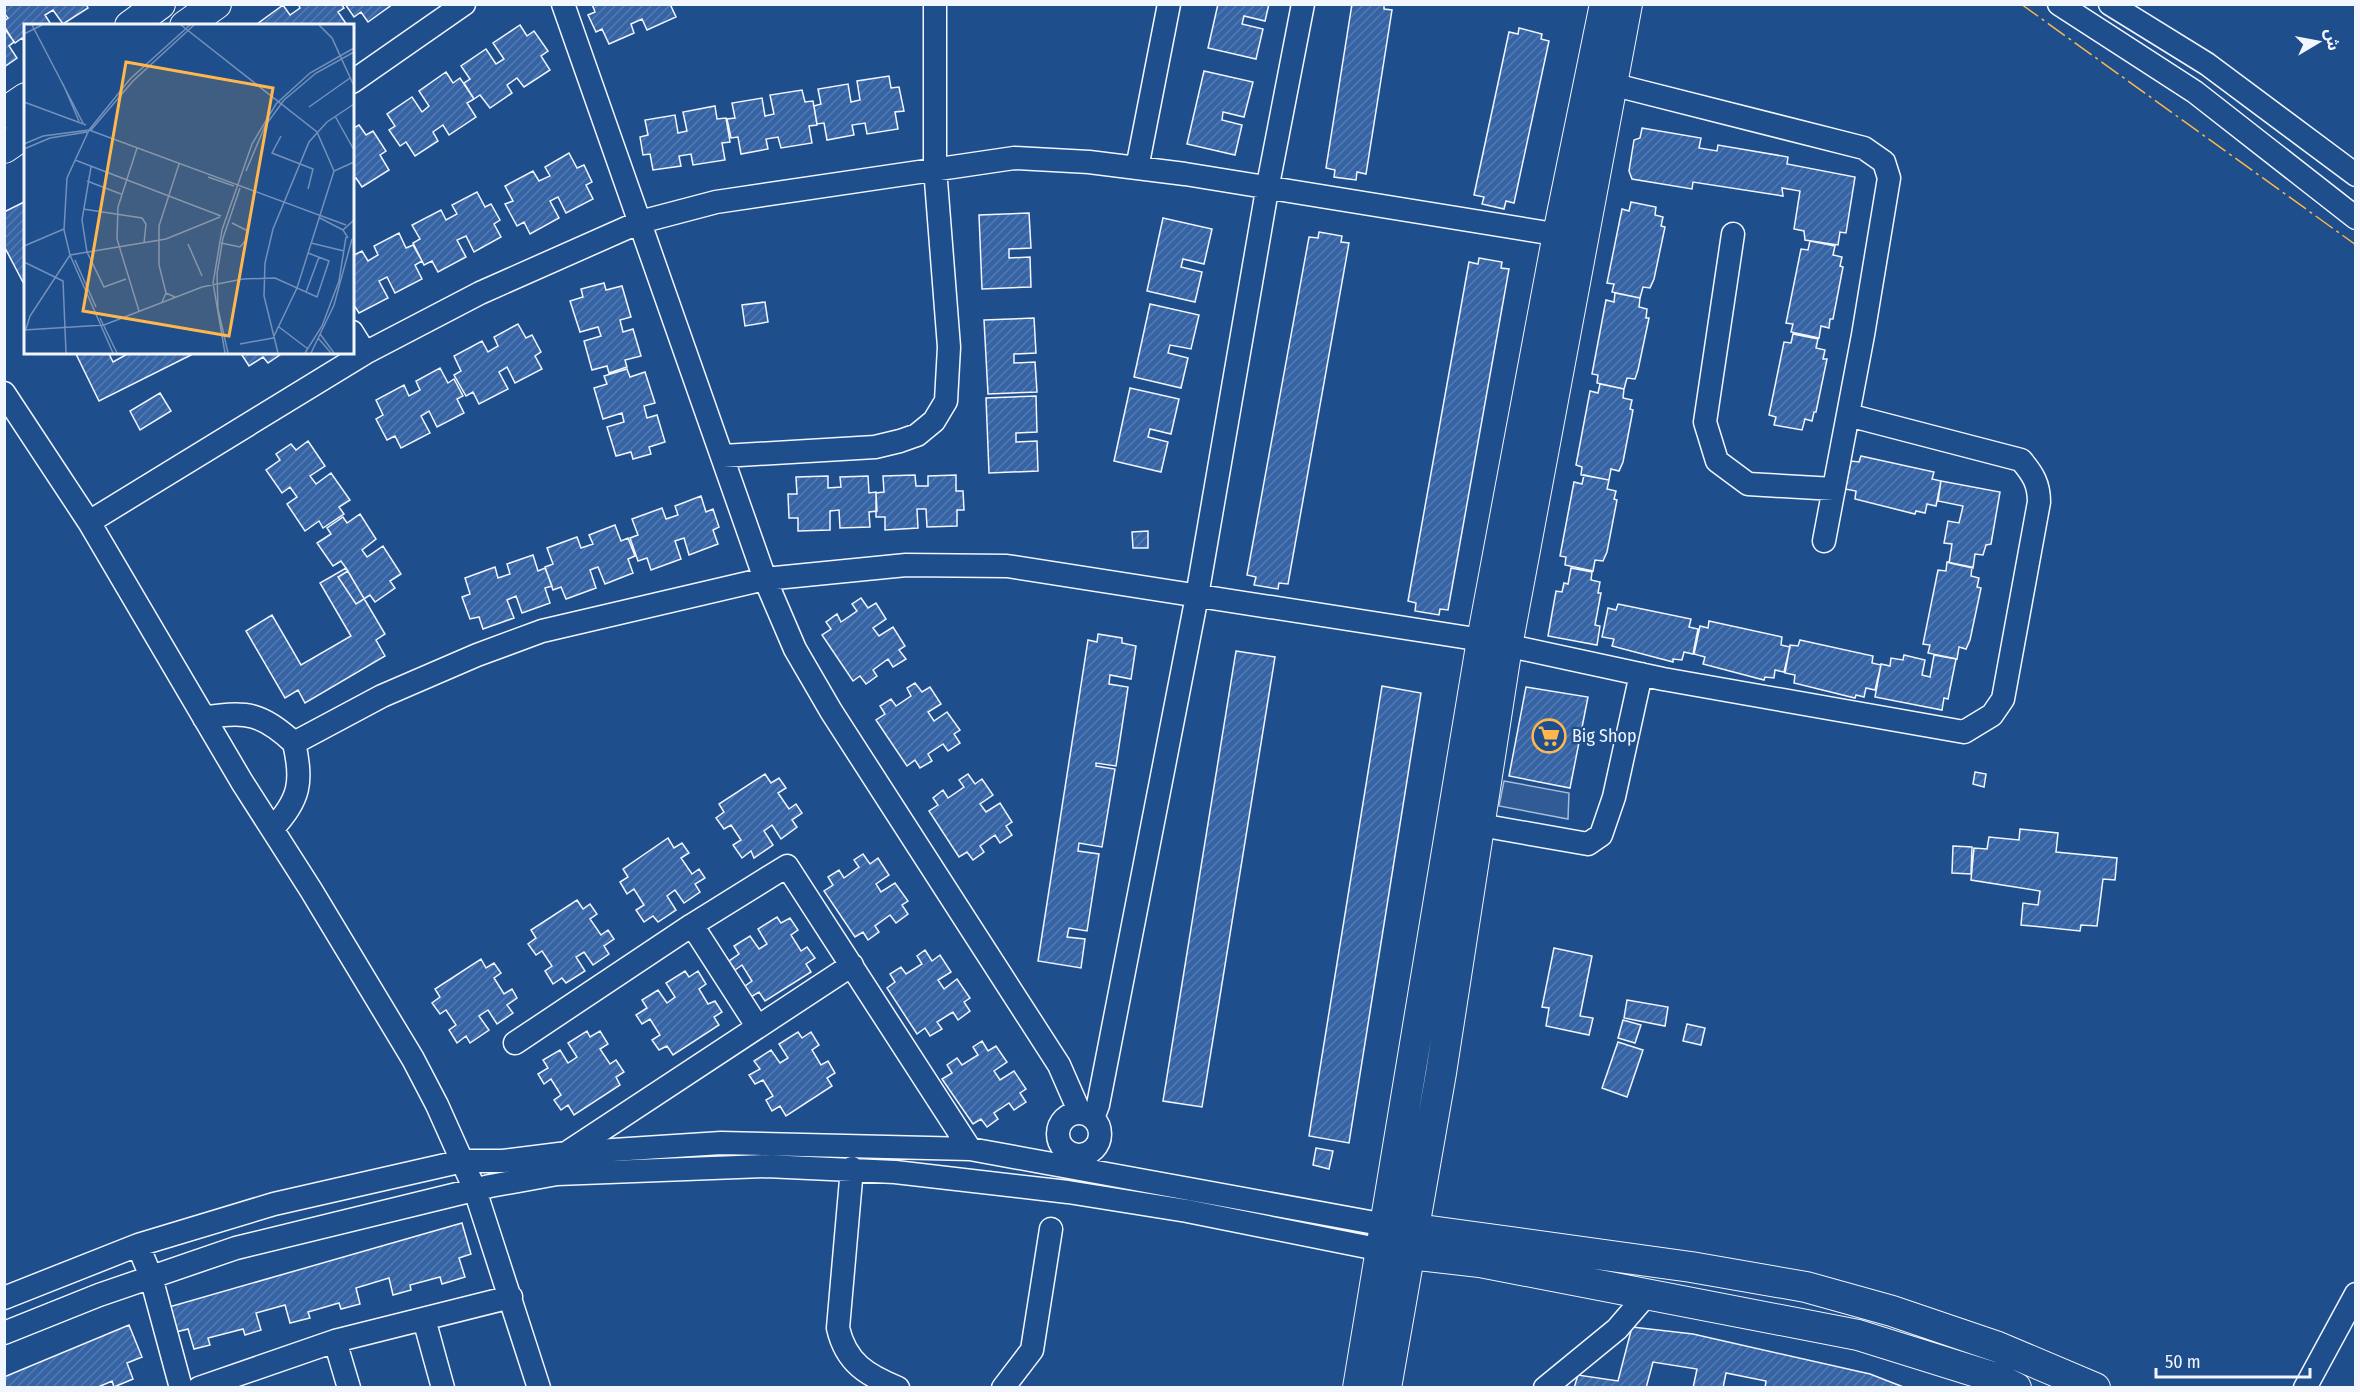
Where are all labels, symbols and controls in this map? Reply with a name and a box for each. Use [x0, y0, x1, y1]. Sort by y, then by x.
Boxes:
north arrow [2288, 12, 2348, 72]
inset map [24, 24, 354, 354]
text: ش [2321, 27, 2344, 52]
supermarket icon: Big Shop [1531, 718, 1567, 754]
place label: Big Shop [1572, 725, 1637, 747]
scale bar [2156, 1341, 2310, 1379]
text: 50 m [2165, 1351, 2201, 1373]

